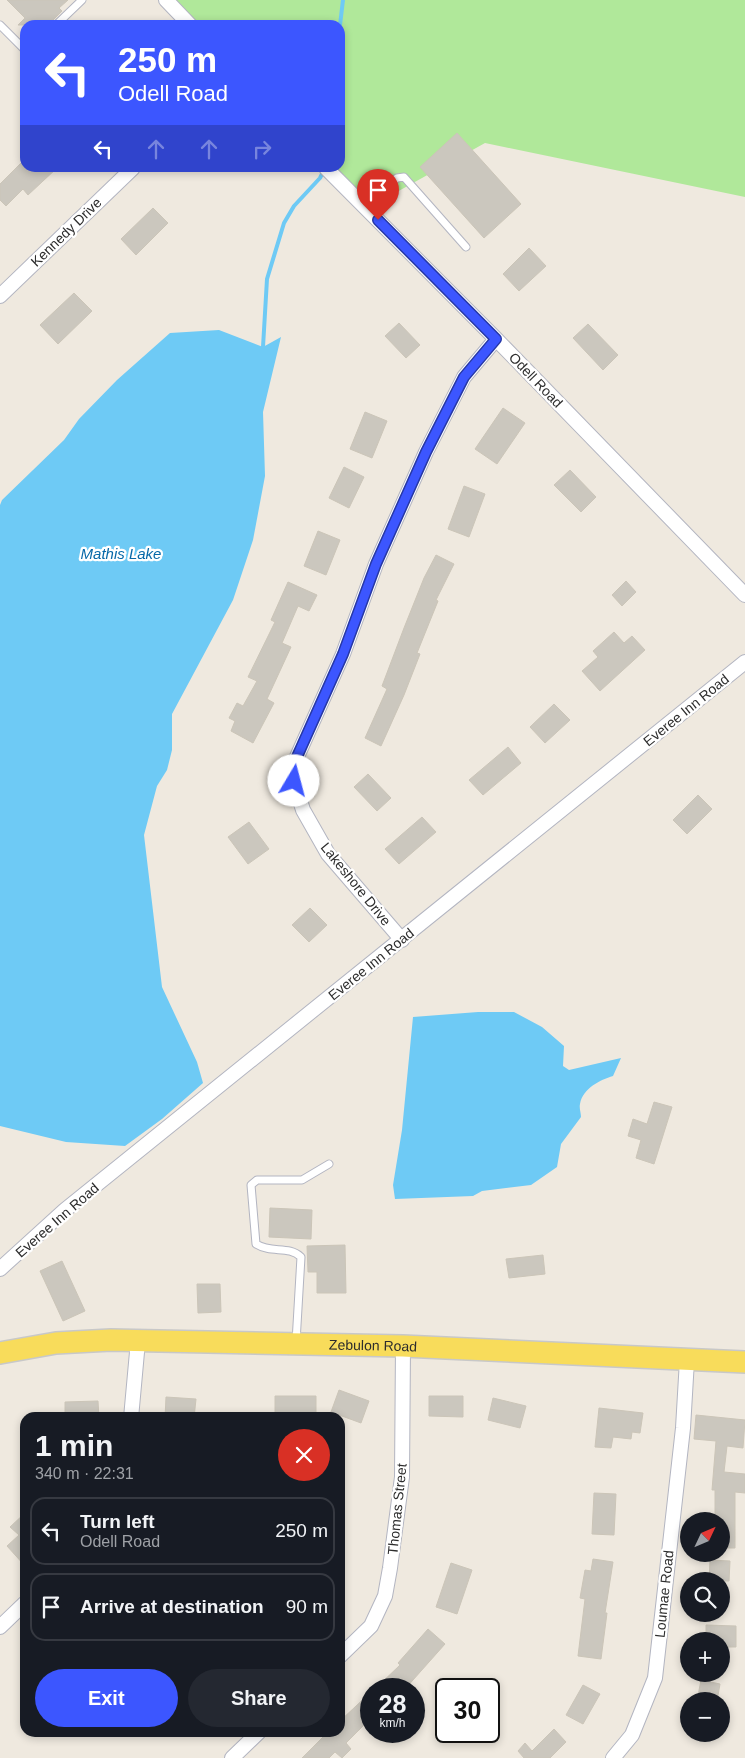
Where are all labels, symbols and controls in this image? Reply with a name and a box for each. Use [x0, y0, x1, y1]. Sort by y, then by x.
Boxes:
icon: left [35, 40, 100, 105]
text: 250 m [118, 40, 217, 79]
text: Odell Road [118, 81, 228, 106]
icon: left [89, 135, 117, 163]
icon: ahead [142, 135, 170, 163]
icon: ahead [195, 135, 223, 163]
icon: right [248, 135, 276, 163]
pin [357, 169, 399, 220]
icon: arrive [364, 176, 392, 204]
street label: Kennedy Drive [27, 194, 105, 270]
street label: Odell Road [506, 349, 566, 411]
water label: Mathis Lake [81, 545, 161, 562]
street label: Everee Inn Road [640, 671, 732, 749]
position arrow [267, 754, 319, 806]
street label: Lakeshore Drive [318, 839, 394, 929]
street label: Everee Inn Road [325, 925, 417, 1003]
street label: Everee Inn Road [12, 1179, 102, 1261]
street label: Zebulon Road [329, 1336, 417, 1355]
text: 1 min [35, 1429, 113, 1462]
button: close [278, 1429, 330, 1481]
street label: Thomas Street [384, 1462, 410, 1555]
text: 340 m · 22:31 [35, 1465, 134, 1482]
text: Turn left [80, 1511, 155, 1532]
north arrow [680, 1512, 730, 1562]
map controls [680, 1512, 730, 1742]
icon: left [37, 1517, 65, 1545]
text: 250 m [275, 1520, 328, 1541]
text: Odell Road [80, 1533, 160, 1550]
street label: Loumae Road [651, 1549, 677, 1639]
button: search [680, 1572, 730, 1622]
icon: arrive [37, 1593, 65, 1621]
text: Arrive at destination [80, 1596, 264, 1617]
text: 90 m [286, 1596, 328, 1617]
button: + [680, 1632, 730, 1682]
button: Exit [35, 1669, 178, 1727]
button: Share [188, 1669, 330, 1727]
speed limit sign: 30 [435, 1678, 500, 1743]
text: 28 [379, 1690, 406, 1718]
button: − [680, 1692, 730, 1742]
text: km/h [379, 1716, 406, 1730]

